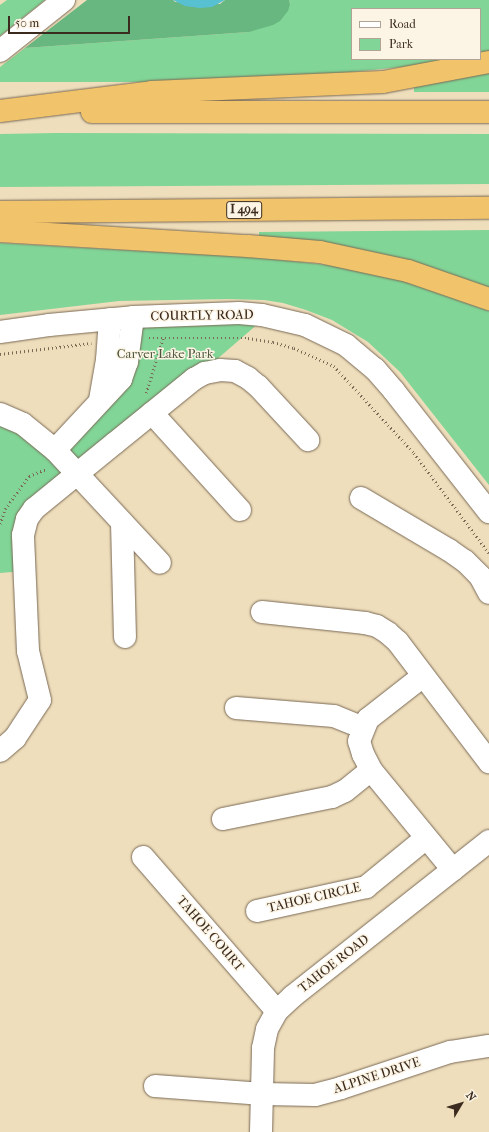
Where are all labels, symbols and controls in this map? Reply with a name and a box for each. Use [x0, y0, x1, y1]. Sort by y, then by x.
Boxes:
scale bar [10, 8, 132, 34]
legend [351, 8, 481, 60]
text: 50 m [15, 16, 39, 30]
text: Road [389, 17, 416, 31]
text: Park [389, 37, 413, 51]
road number: I 494 [226, 200, 262, 220]
street label: COURTLY ROAD [150, 307, 254, 325]
park label: Carver Lake Park [117, 346, 213, 362]
street label: TAHOE CIRCLE [266, 880, 362, 916]
street label: TAHOE COURT [173, 893, 247, 975]
street label: TAHOE ROAD [296, 932, 372, 996]
street label: ALPINE DRIVE [332, 1055, 422, 1097]
north arrow [441, 1084, 481, 1124]
text: N [463, 1089, 479, 1104]

